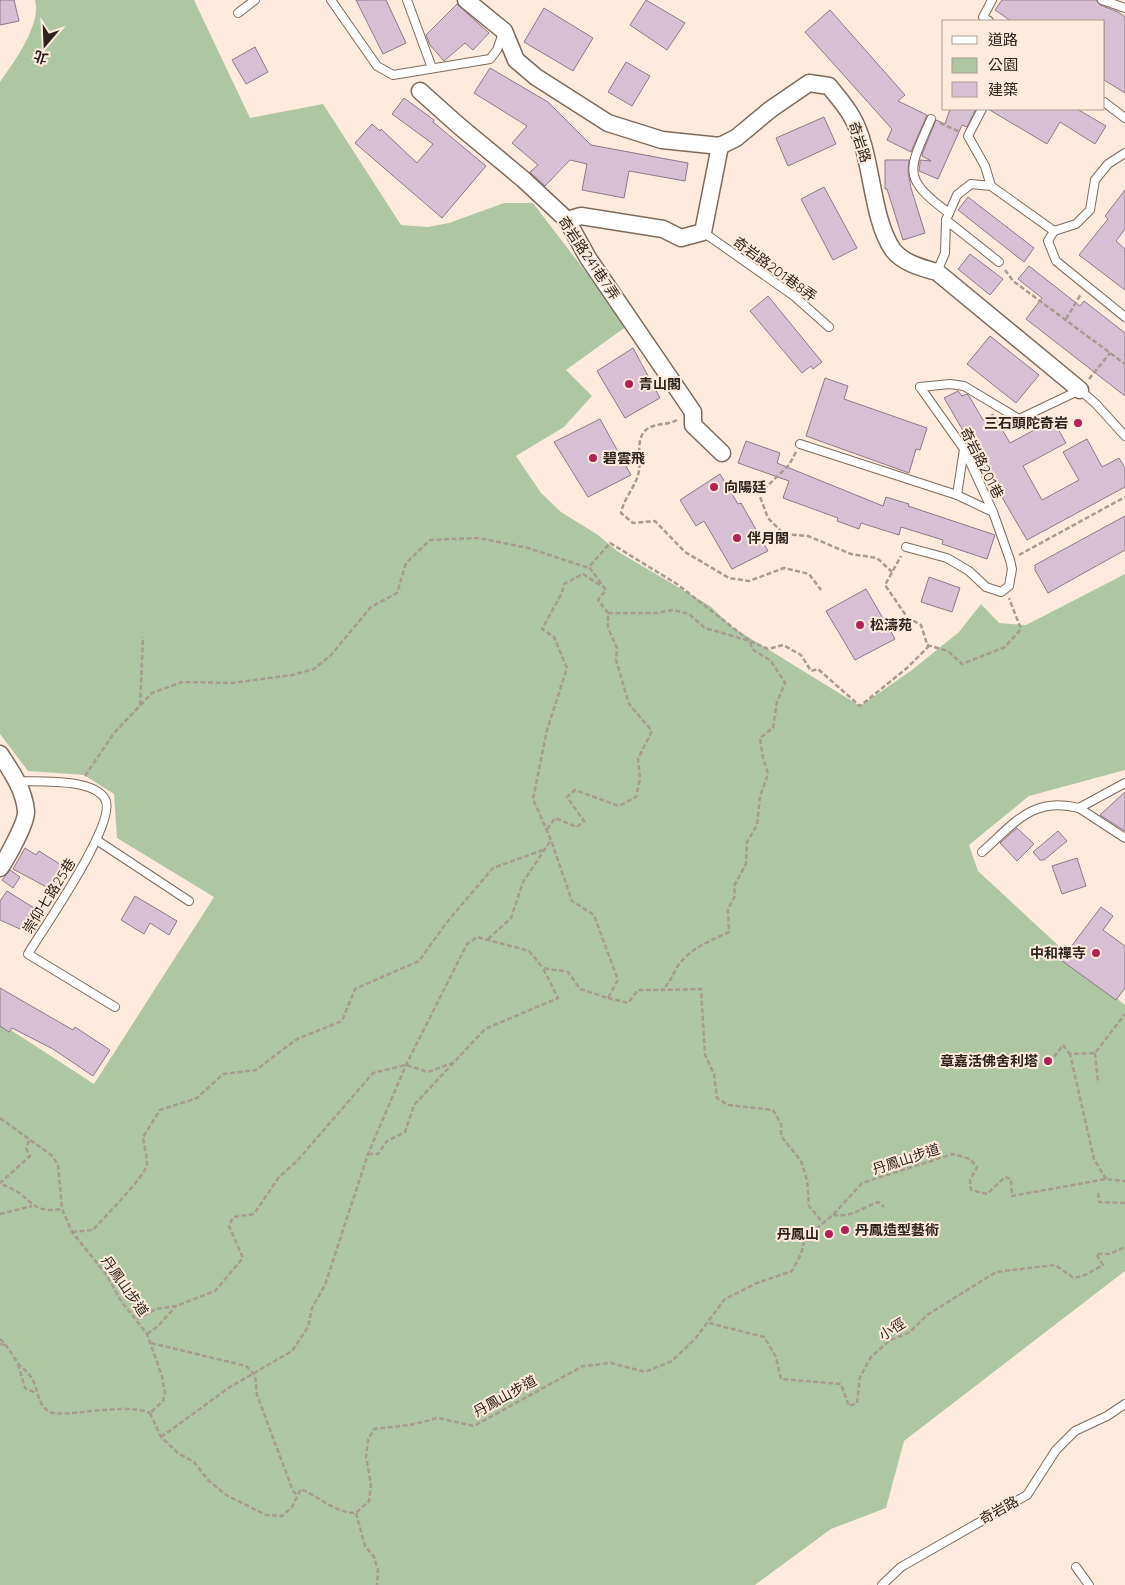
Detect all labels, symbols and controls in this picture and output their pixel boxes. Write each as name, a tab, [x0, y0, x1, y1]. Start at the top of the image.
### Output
north arrow	[20, 20, 70, 70]
legend	[942, 20, 1105, 110]
text: 道路	[988, 30, 1018, 49]
text: 北	[31, 47, 50, 68]
text: 公園	[988, 55, 1018, 74]
text: 建築	[988, 80, 1018, 99]
street label: 奇岩路	[845, 119, 875, 165]
street label: 奇岩路241巷7弄	[554, 213, 624, 303]
street label: 奇岩路201巷8弄	[730, 233, 820, 305]
place label: 青山閣	[639, 375, 681, 393]
marker: 青山閣	[623, 378, 635, 390]
place label: 三石頭陀奇岩	[984, 414, 1068, 432]
marker: 三石頭陀奇岩	[1072, 417, 1084, 429]
street label: 奇岩路201巷	[956, 424, 1008, 502]
place label: 碧雲飛	[603, 449, 645, 467]
marker: 碧雲飛	[587, 452, 599, 464]
place label: 向陽廷	[724, 478, 767, 496]
marker: 向陽廷	[708, 481, 720, 493]
place label: 伴月閣	[747, 529, 789, 547]
marker: 伴月閣	[731, 532, 743, 544]
place label: 松濤苑	[870, 616, 912, 634]
marker: 松濤苑	[854, 619, 866, 631]
street label: 崇仰七路25巷	[19, 855, 79, 937]
place label: 中和禪寺	[1030, 944, 1086, 962]
marker: 中和禪寺	[1090, 947, 1102, 959]
place label: 章嘉活佛舍利塔	[940, 1052, 1038, 1070]
marker: 章嘉活佛舍利塔	[1042, 1055, 1054, 1067]
street label: 丹鳳山步道	[870, 1140, 942, 1178]
place label: 丹鳳造型藝術	[855, 1221, 939, 1239]
marker: 丹鳳造型藝術	[839, 1224, 851, 1236]
place label: 丹鳳山	[777, 1225, 819, 1243]
marker: 丹鳳山	[823, 1228, 835, 1240]
street label: 丹鳳山步道	[98, 1252, 152, 1320]
street label: 小徑	[875, 1314, 909, 1344]
street label: 丹鳳山步道	[470, 1371, 540, 1421]
street label: 奇岩路	[976, 1492, 1022, 1528]

